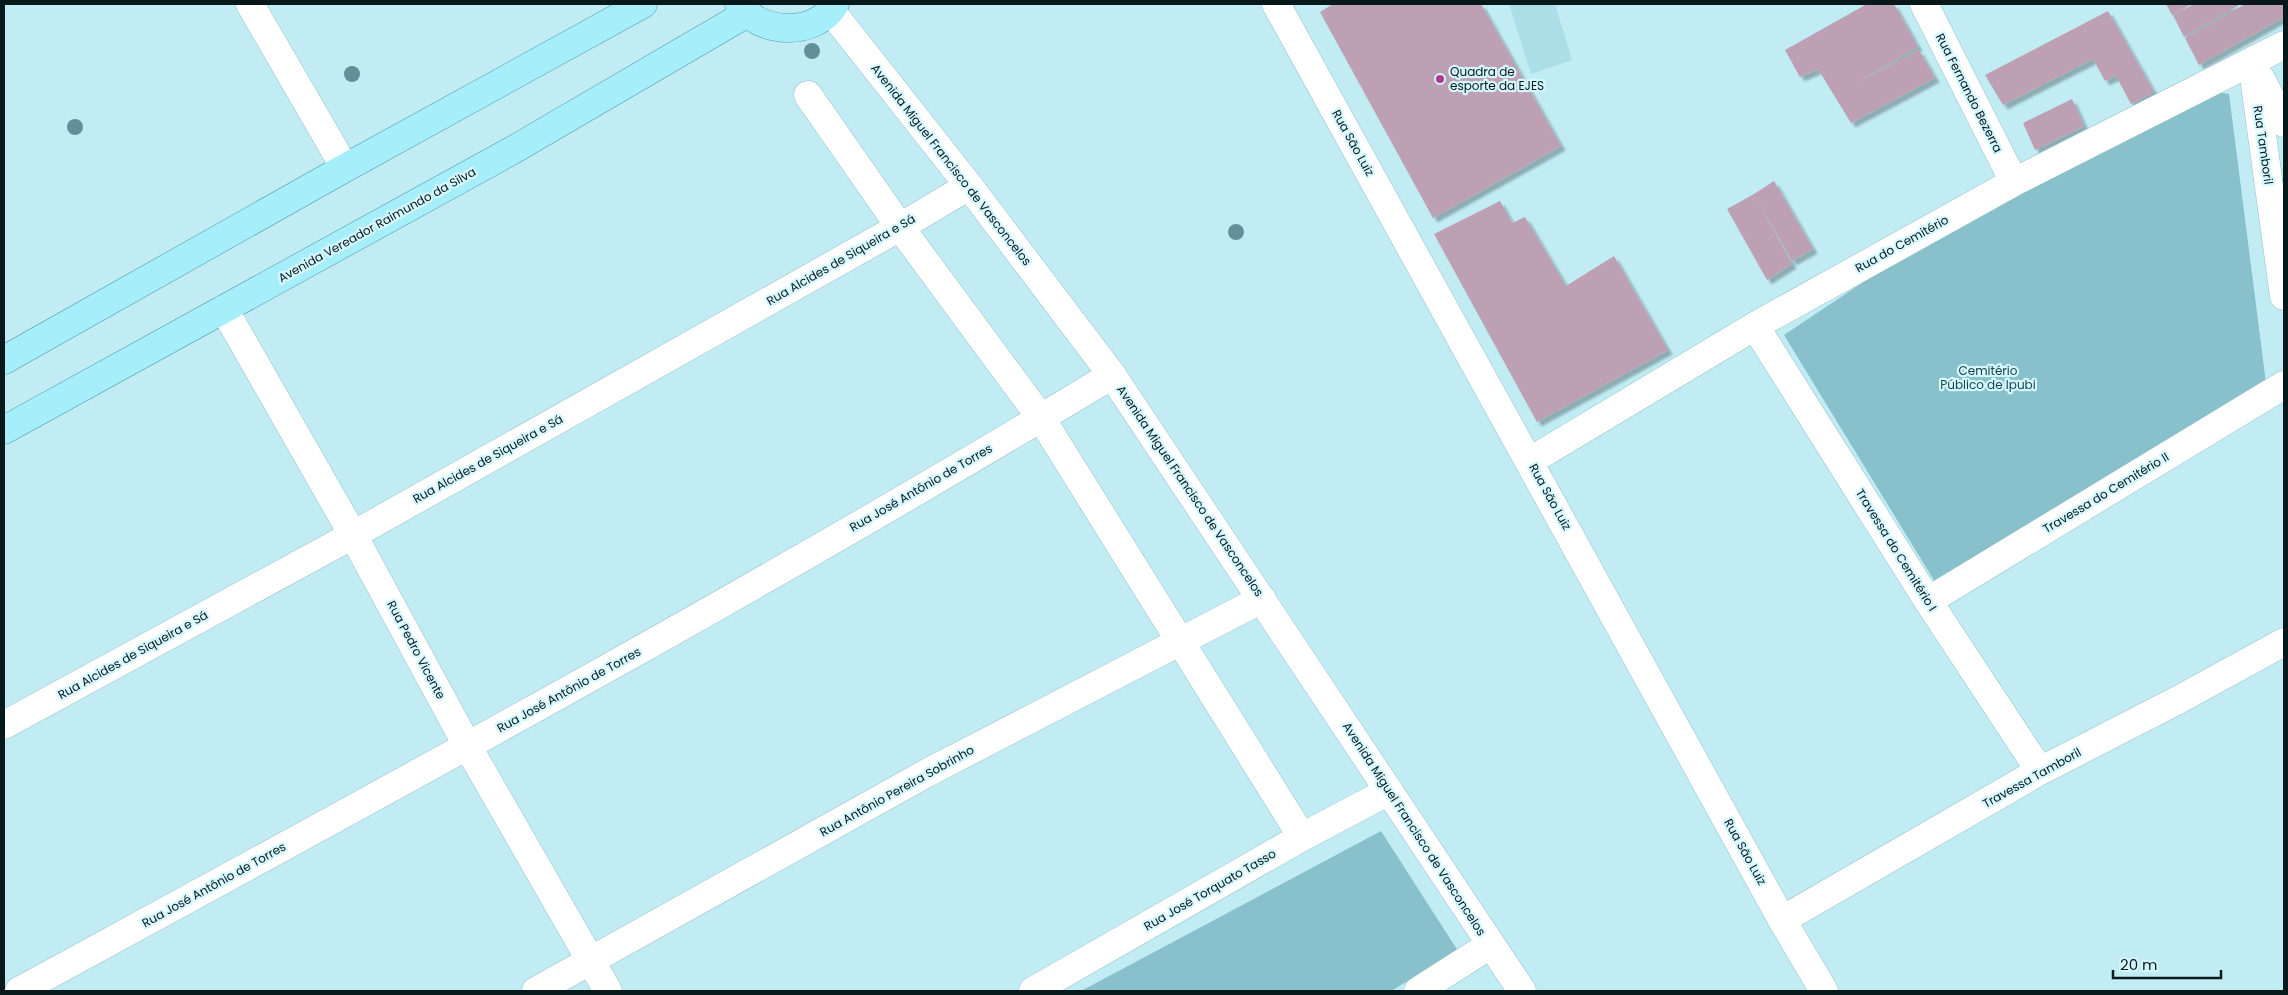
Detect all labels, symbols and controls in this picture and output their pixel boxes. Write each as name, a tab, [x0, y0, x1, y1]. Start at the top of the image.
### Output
street label: Rua Fernando Bezerra	[1932, 30, 2007, 155]
street label: Avenida Miguel Francisco de Vasconcelos	[867, 60, 1036, 269]
place label: Quadra de esporte da EJES	[1450, 63, 1544, 94]
marker: Quadra de esporte da EJES	[1434, 73, 1446, 85]
street label: Rua Tamboril	[2250, 104, 2277, 185]
street label: Rua São Luiz	[1328, 106, 1379, 179]
street label: Avenida Vereador Raimundo da Silva	[275, 163, 479, 286]
street label: Rua Alcides de Siqueira e Sá	[763, 210, 918, 309]
street label: Rua do Cemitério	[1852, 211, 1952, 276]
park label: Cemitério Público de Ipubi	[1940, 362, 2036, 393]
street label: Avenida Miguel Francisco de Vasconcelos	[1113, 382, 1268, 600]
street label: Rua Alcides de Siqueira e Sá	[410, 410, 566, 507]
street label: Rua José Antônio de Torres	[846, 440, 995, 535]
street label: Travessa do Cemitério II	[2040, 448, 2172, 537]
street label: Rua São Luiz	[1525, 460, 1576, 533]
street label: Travessa do Cemitério I	[1852, 485, 1941, 614]
street label: Rua Pedro Vicente	[383, 597, 450, 702]
street label: Rua Alcides de Siqueira e Sá	[55, 606, 211, 703]
street label: Rua José Antônio de Torres	[494, 643, 644, 736]
street label: Avenida Miguel Francisco de Vasconcelos	[1339, 719, 1490, 939]
street label: Rua Antônio Pereira Sobrinho	[817, 741, 977, 840]
street label: Travessa Tamboril	[1979, 743, 2084, 812]
street label: Rua São Luiz	[1720, 815, 1771, 888]
street label: Rua José Antônio de Torres	[139, 838, 289, 931]
street label: Rua José Torquato Tasso	[1141, 845, 1279, 934]
scale bar	[2113, 948, 2220, 980]
text: 20 m	[2120, 954, 2158, 975]

